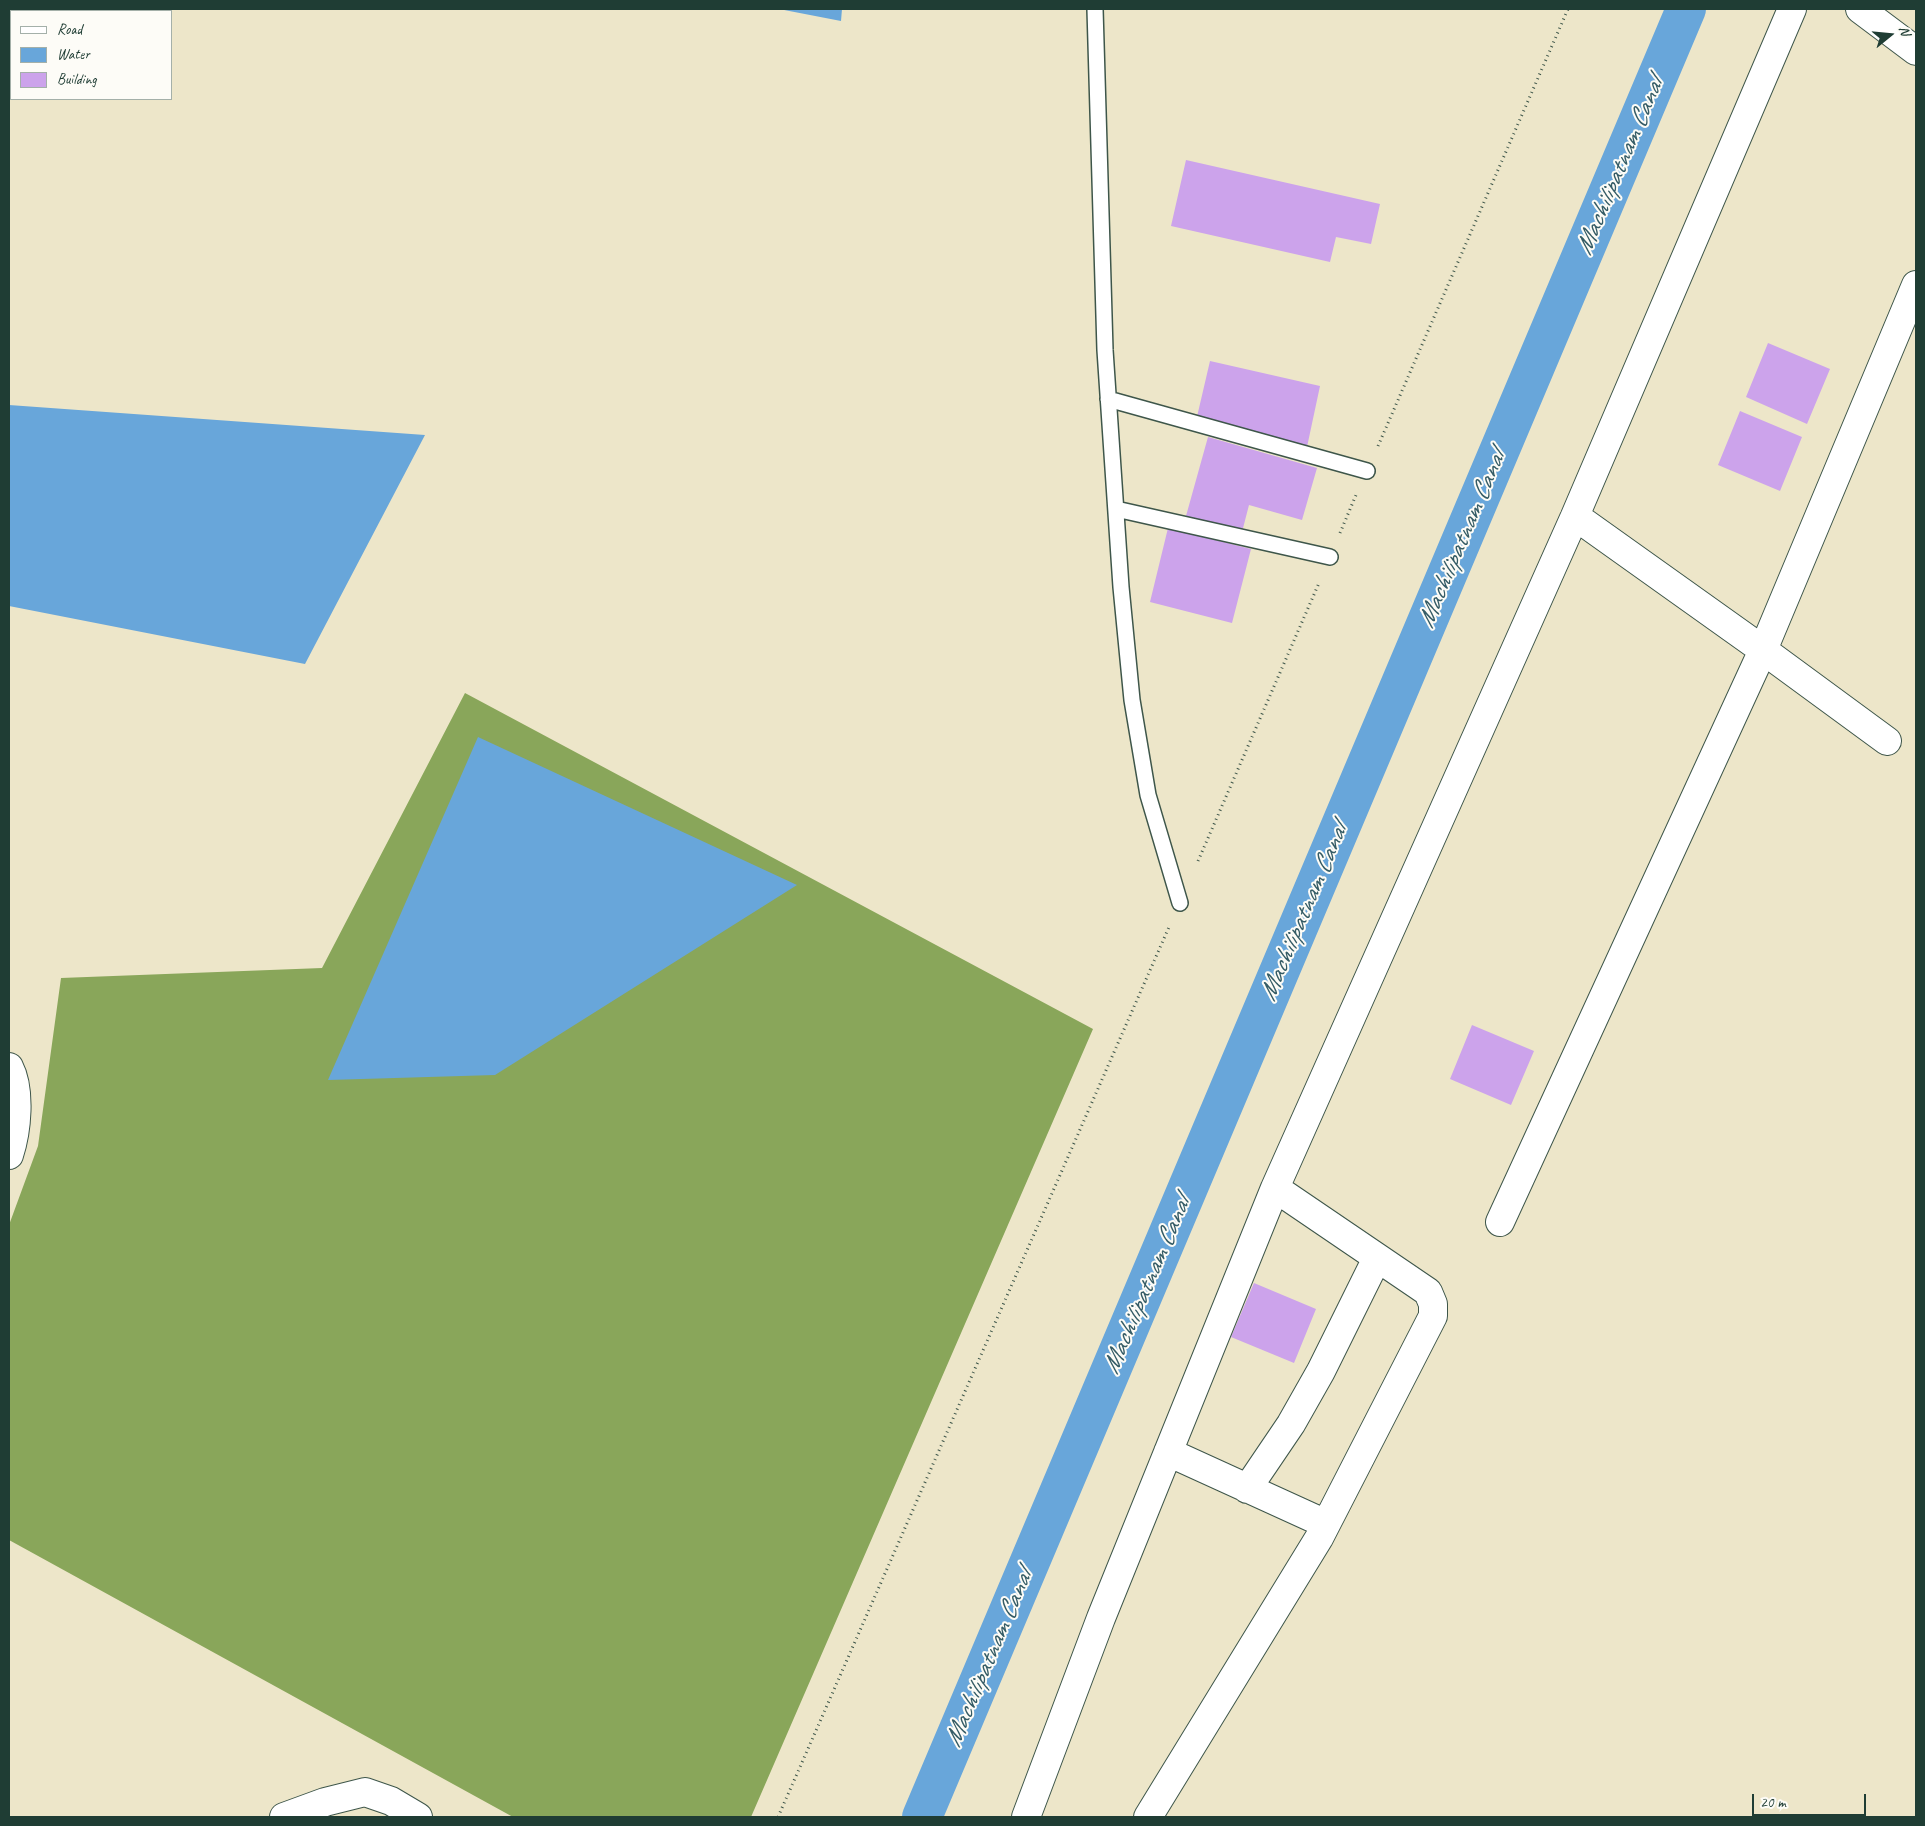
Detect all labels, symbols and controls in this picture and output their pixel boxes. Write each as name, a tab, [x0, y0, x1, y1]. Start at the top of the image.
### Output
legend	[10, 10, 172, 100]
north arrow	[1865, 10, 1915, 60]
text: Road	[57, 20, 82, 39]
text: N	[1895, 24, 1914, 37]
text: Water	[57, 45, 90, 64]
text: Building	[57, 70, 96, 89]
water label: Machilipatnam Canal	[1569, 74, 1671, 260]
water label: Machilipatnam Canal	[1411, 447, 1513, 633]
water label: Machilipatnam Canal	[1253, 820, 1355, 1006]
water label: Machilipatnam Canal	[1096, 1193, 1198, 1379]
water label: Machilipatnam Canal	[938, 1566, 1040, 1752]
scale bar	[1755, 1784, 1869, 1816]
text: 20 m	[1760, 1793, 1786, 1812]

